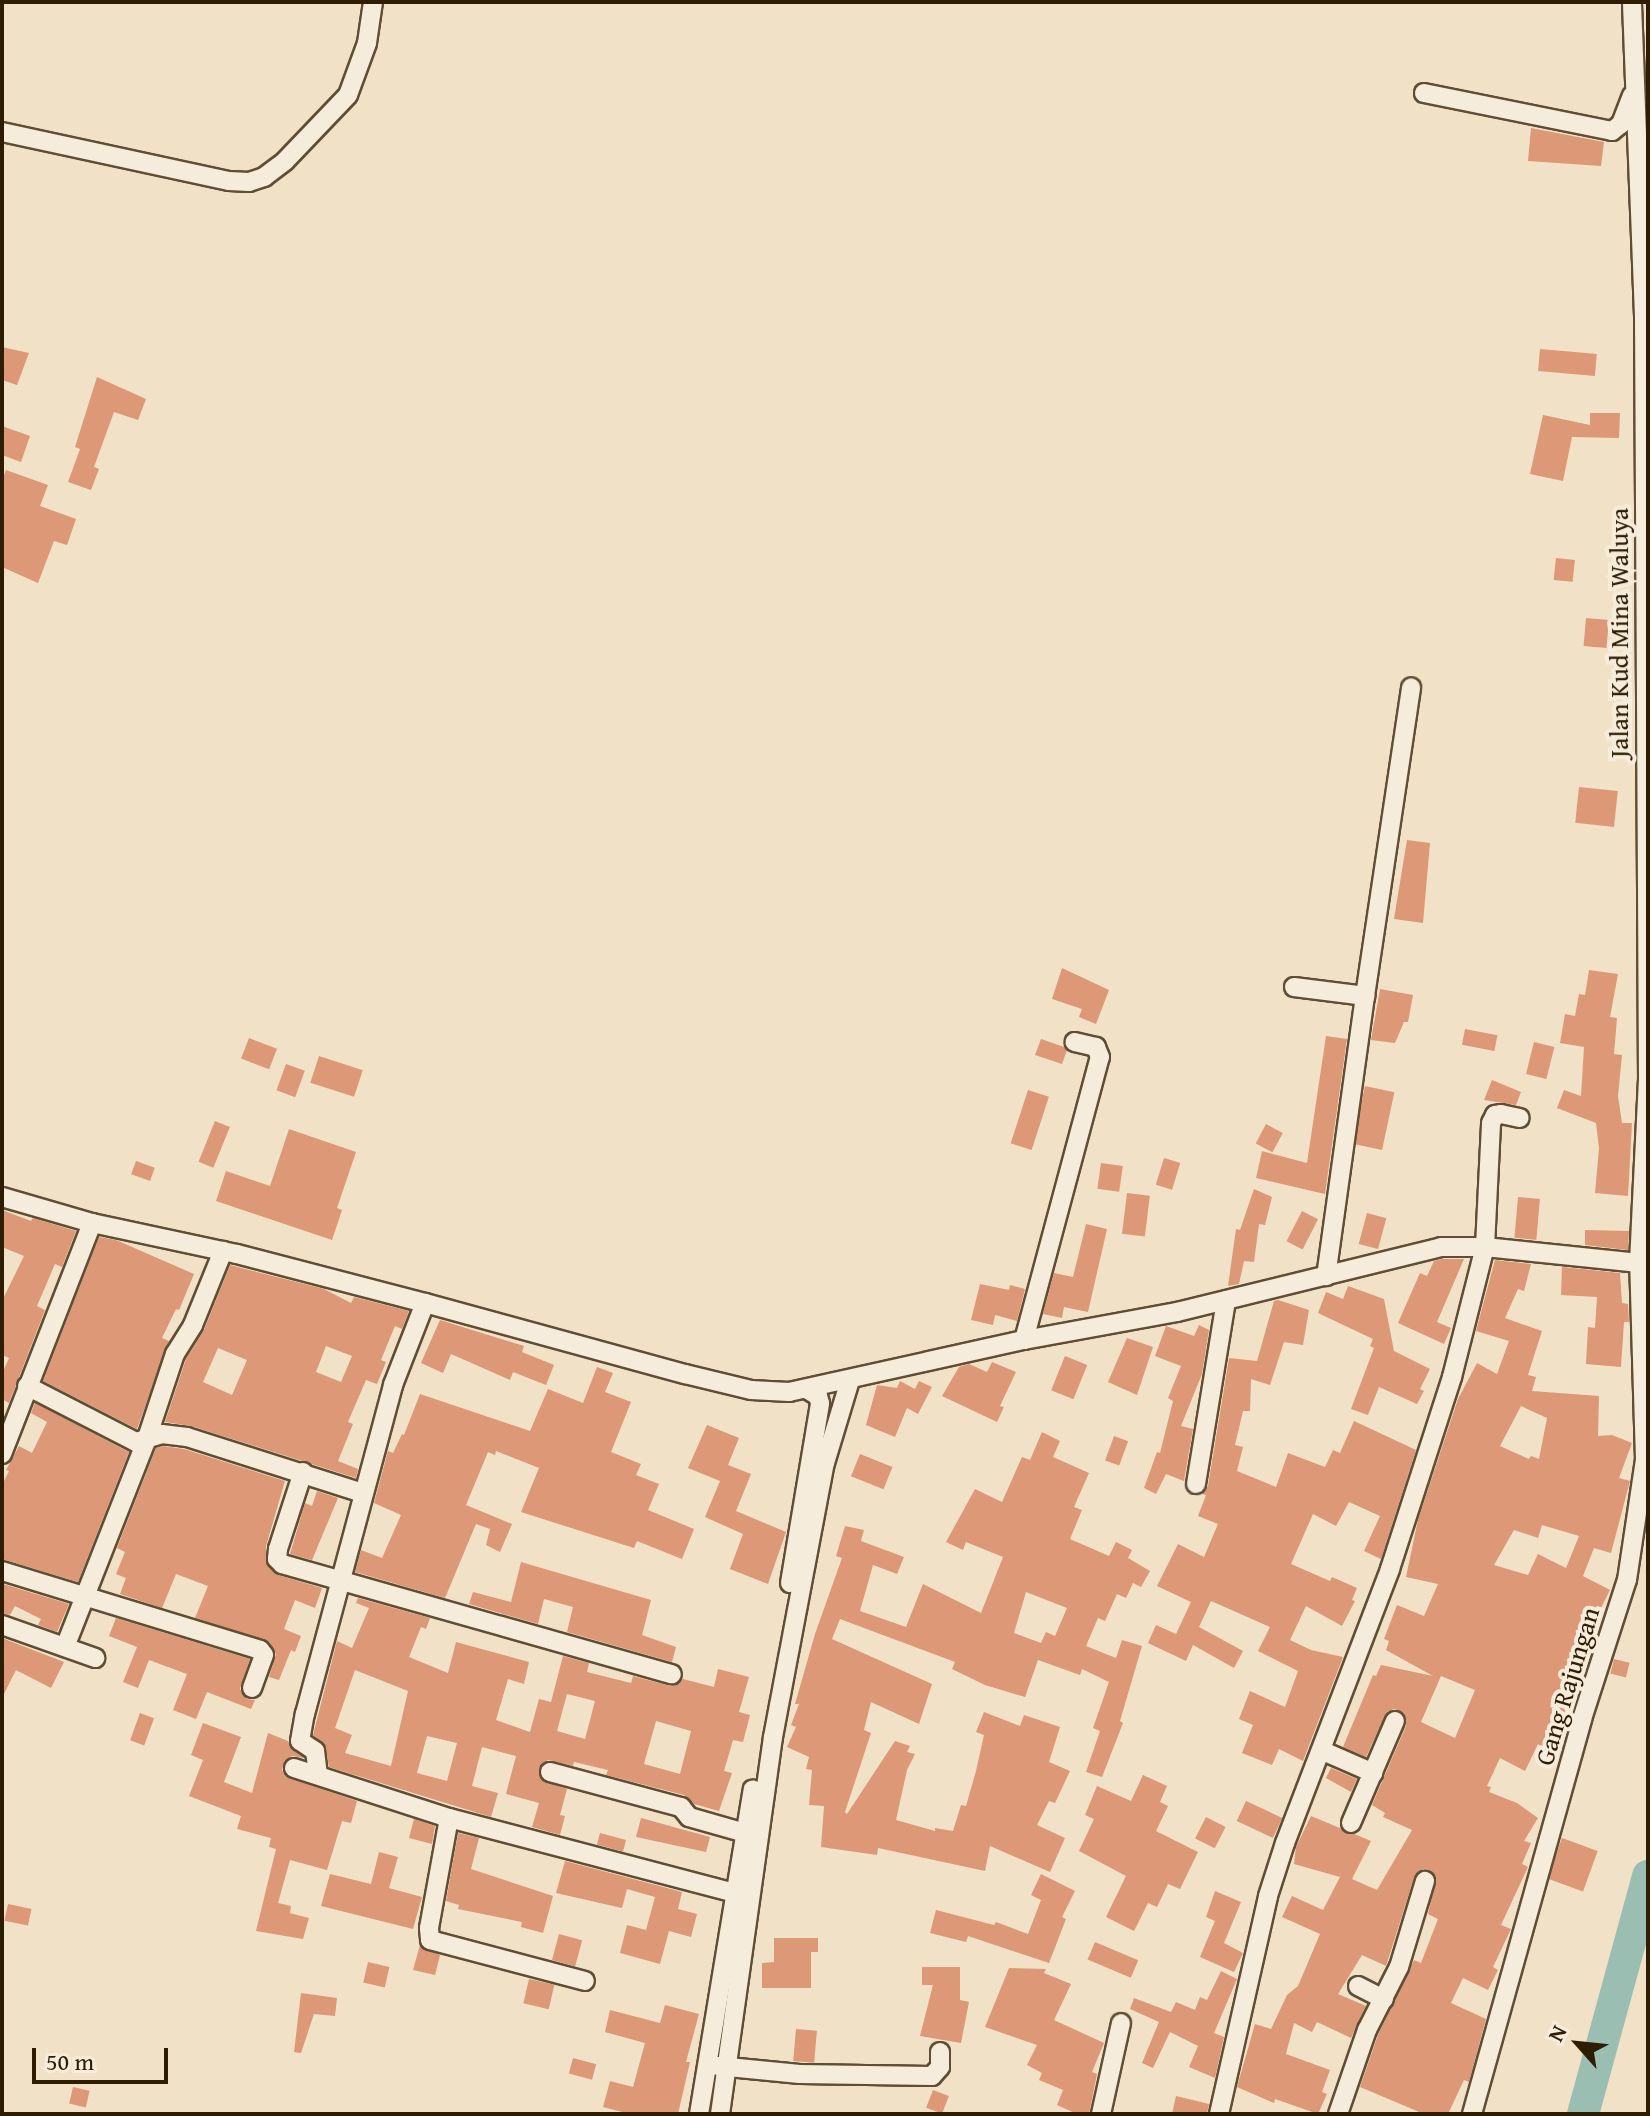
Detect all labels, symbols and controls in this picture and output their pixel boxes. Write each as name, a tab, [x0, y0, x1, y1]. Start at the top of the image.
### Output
street label: Jalan Kud Mina Waluya	[1603, 508, 1635, 758]
street label: Gang Rajungan	[1528, 1603, 1606, 1769]
north arrow	[1538, 2004, 1618, 2084]
text: N	[1539, 2019, 1574, 2047]
scale bar	[36, 2032, 172, 2082]
text: 50 m	[46, 2044, 94, 2079]

